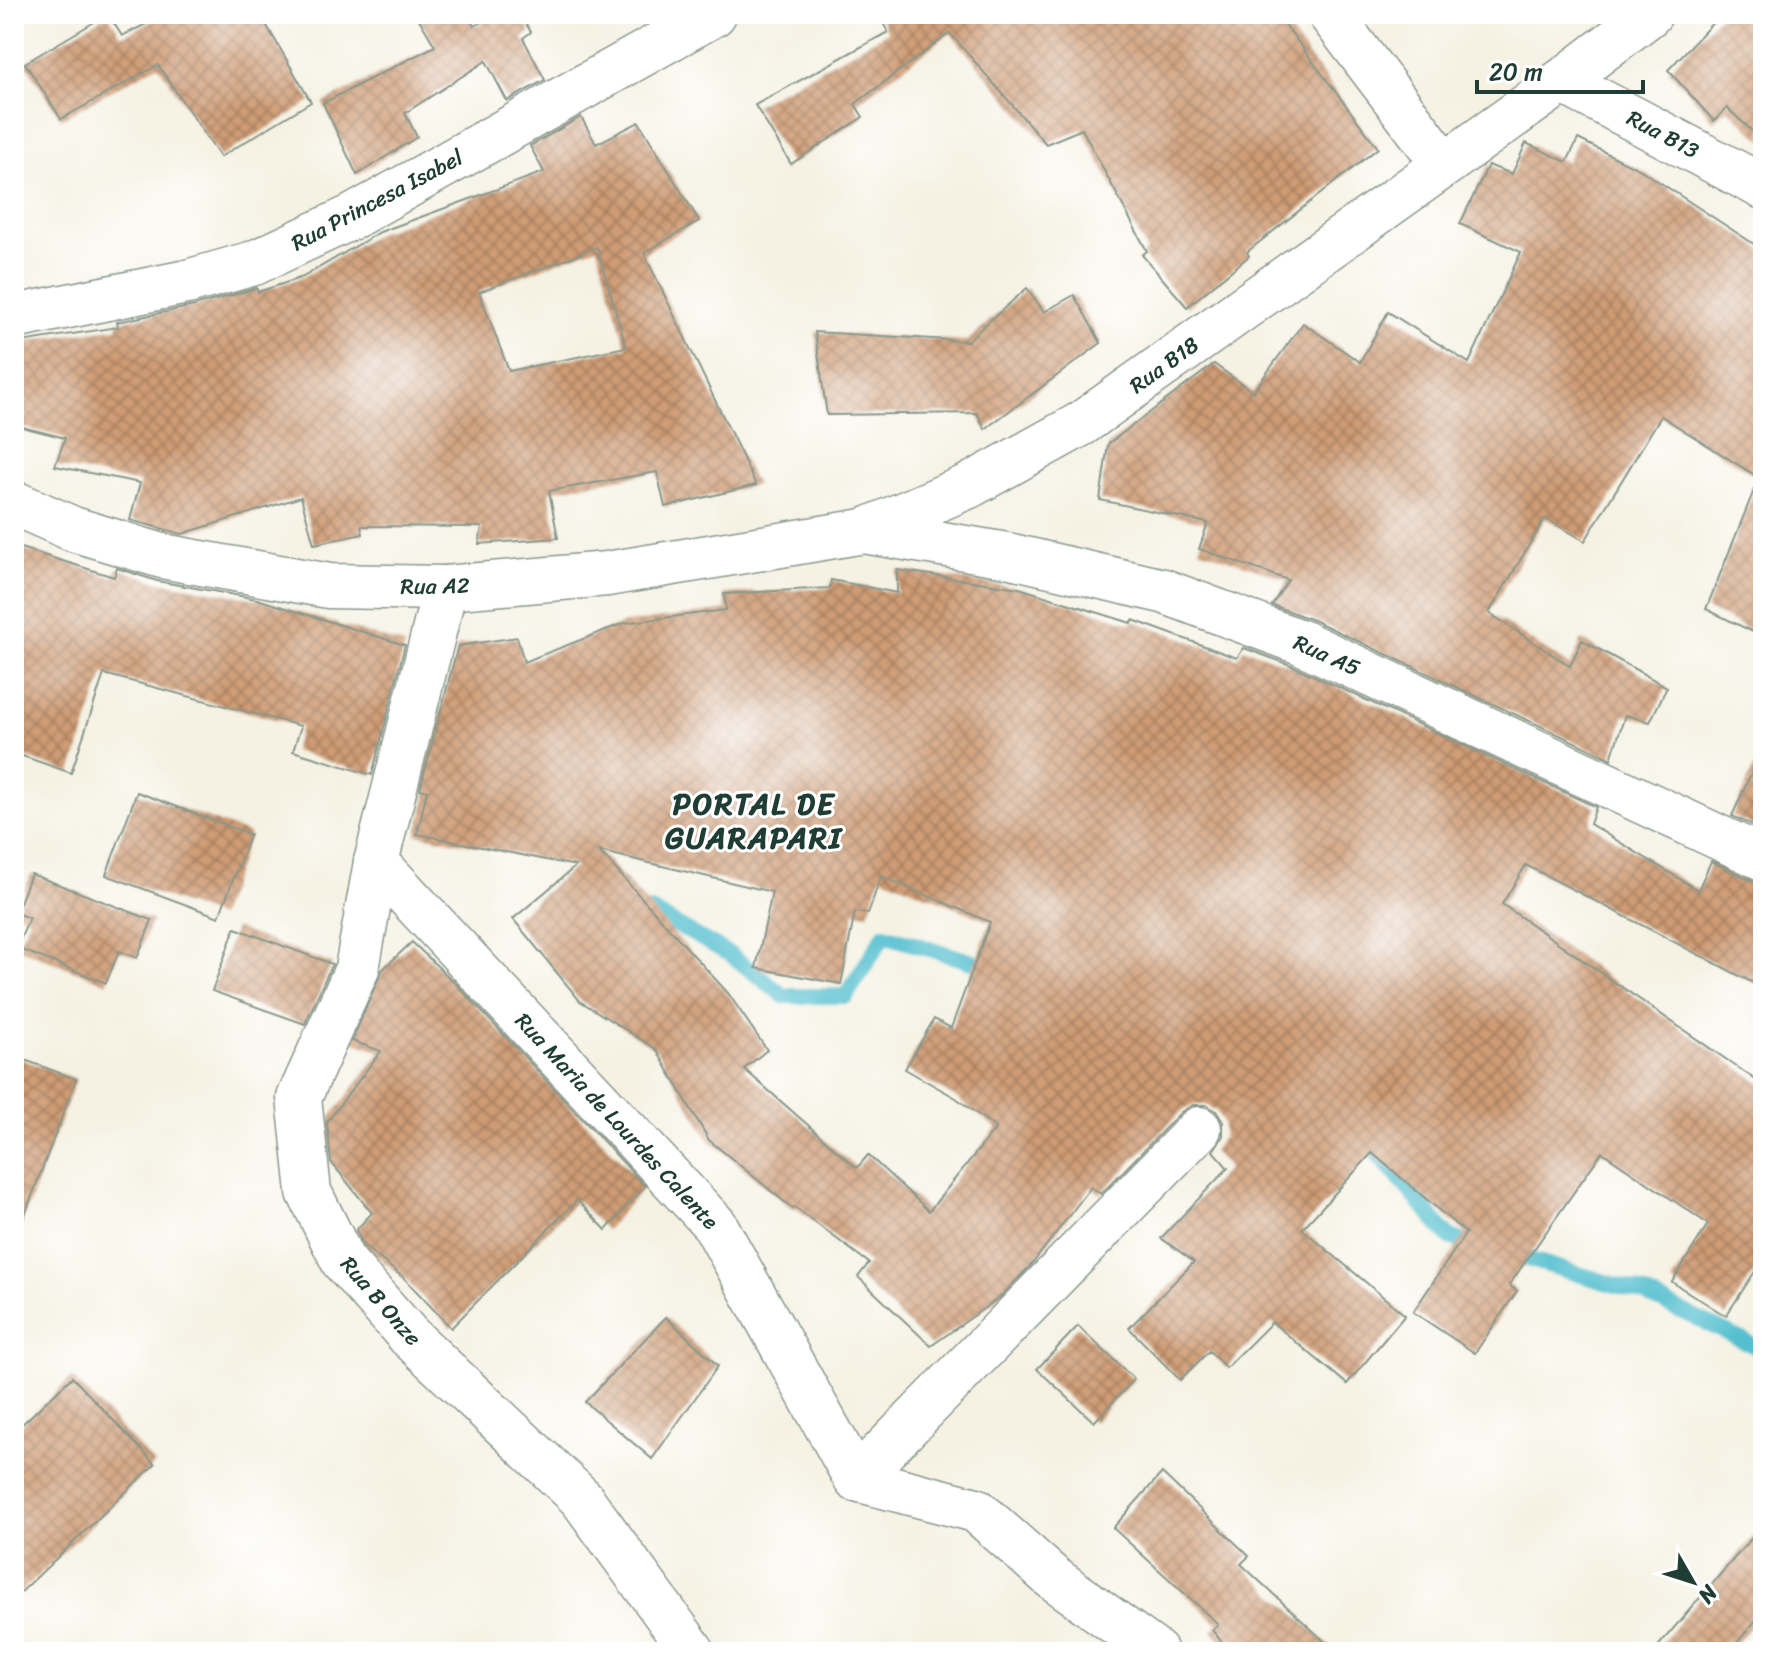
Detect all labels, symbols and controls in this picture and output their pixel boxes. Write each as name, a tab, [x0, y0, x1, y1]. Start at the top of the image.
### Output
scale bar	[1477, 44, 1643, 94]
text: 20 m	[1489, 51, 1543, 93]
street label: Rua B13	[1620, 99, 1706, 169]
street label: Rua Princesa Isabel	[284, 138, 471, 262]
street label: Rua B18	[1121, 326, 1207, 404]
street label: Rua A2	[400, 566, 470, 606]
street label: Rua A5	[1287, 623, 1367, 687]
district label: PORTAL DE GUARAPARI	[665, 777, 843, 865]
street label: Rua Maria de Lourdes Calente	[505, 1003, 729, 1239]
street label: Rua B Onze	[330, 1247, 432, 1355]
north arrow	[1653, 1542, 1733, 1622]
text: N	[1688, 1575, 1729, 1613]

